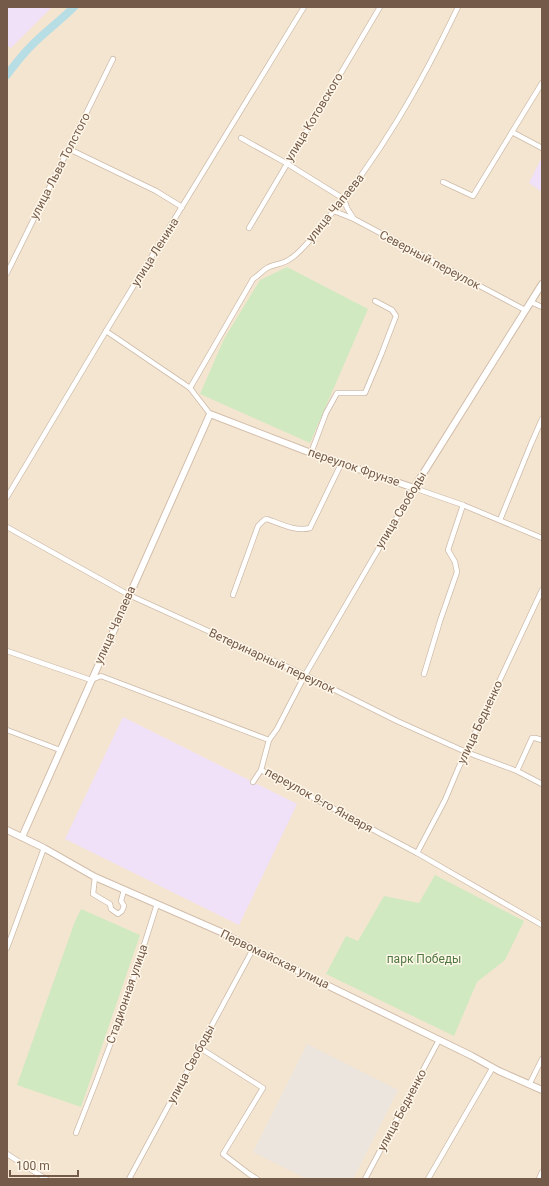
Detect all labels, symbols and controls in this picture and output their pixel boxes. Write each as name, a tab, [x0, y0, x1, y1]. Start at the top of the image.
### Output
street label: улица Котовского	[282, 70, 346, 164]
street label: улица Льва Толстого	[27, 110, 93, 222]
street label: улица Чапаева	[303, 171, 367, 245]
street label: улица Ленина	[128, 215, 182, 289]
street label: Северный переулок	[377, 227, 483, 293]
street label: переулок Фрунзе	[306, 445, 402, 489]
street label: улица Свободы	[373, 469, 429, 551]
street label: улица Чапаева	[92, 584, 138, 666]
street label: Ветеринарный переулок	[207, 626, 338, 697]
street label: улица Бедненко	[455, 678, 506, 766]
street label: переулок 9-го Января	[263, 765, 375, 835]
street label: Первомайская улица	[218, 927, 332, 991]
street label: Стадионная улица	[103, 943, 151, 1045]
park label: парк Победы	[387, 952, 461, 966]
street label: улица Свободы	[164, 1022, 218, 1106]
street label: улица Бедненко	[375, 1067, 429, 1153]
scale bar	[10, 1152, 78, 1178]
text: 100 m	[16, 1159, 50, 1173]

